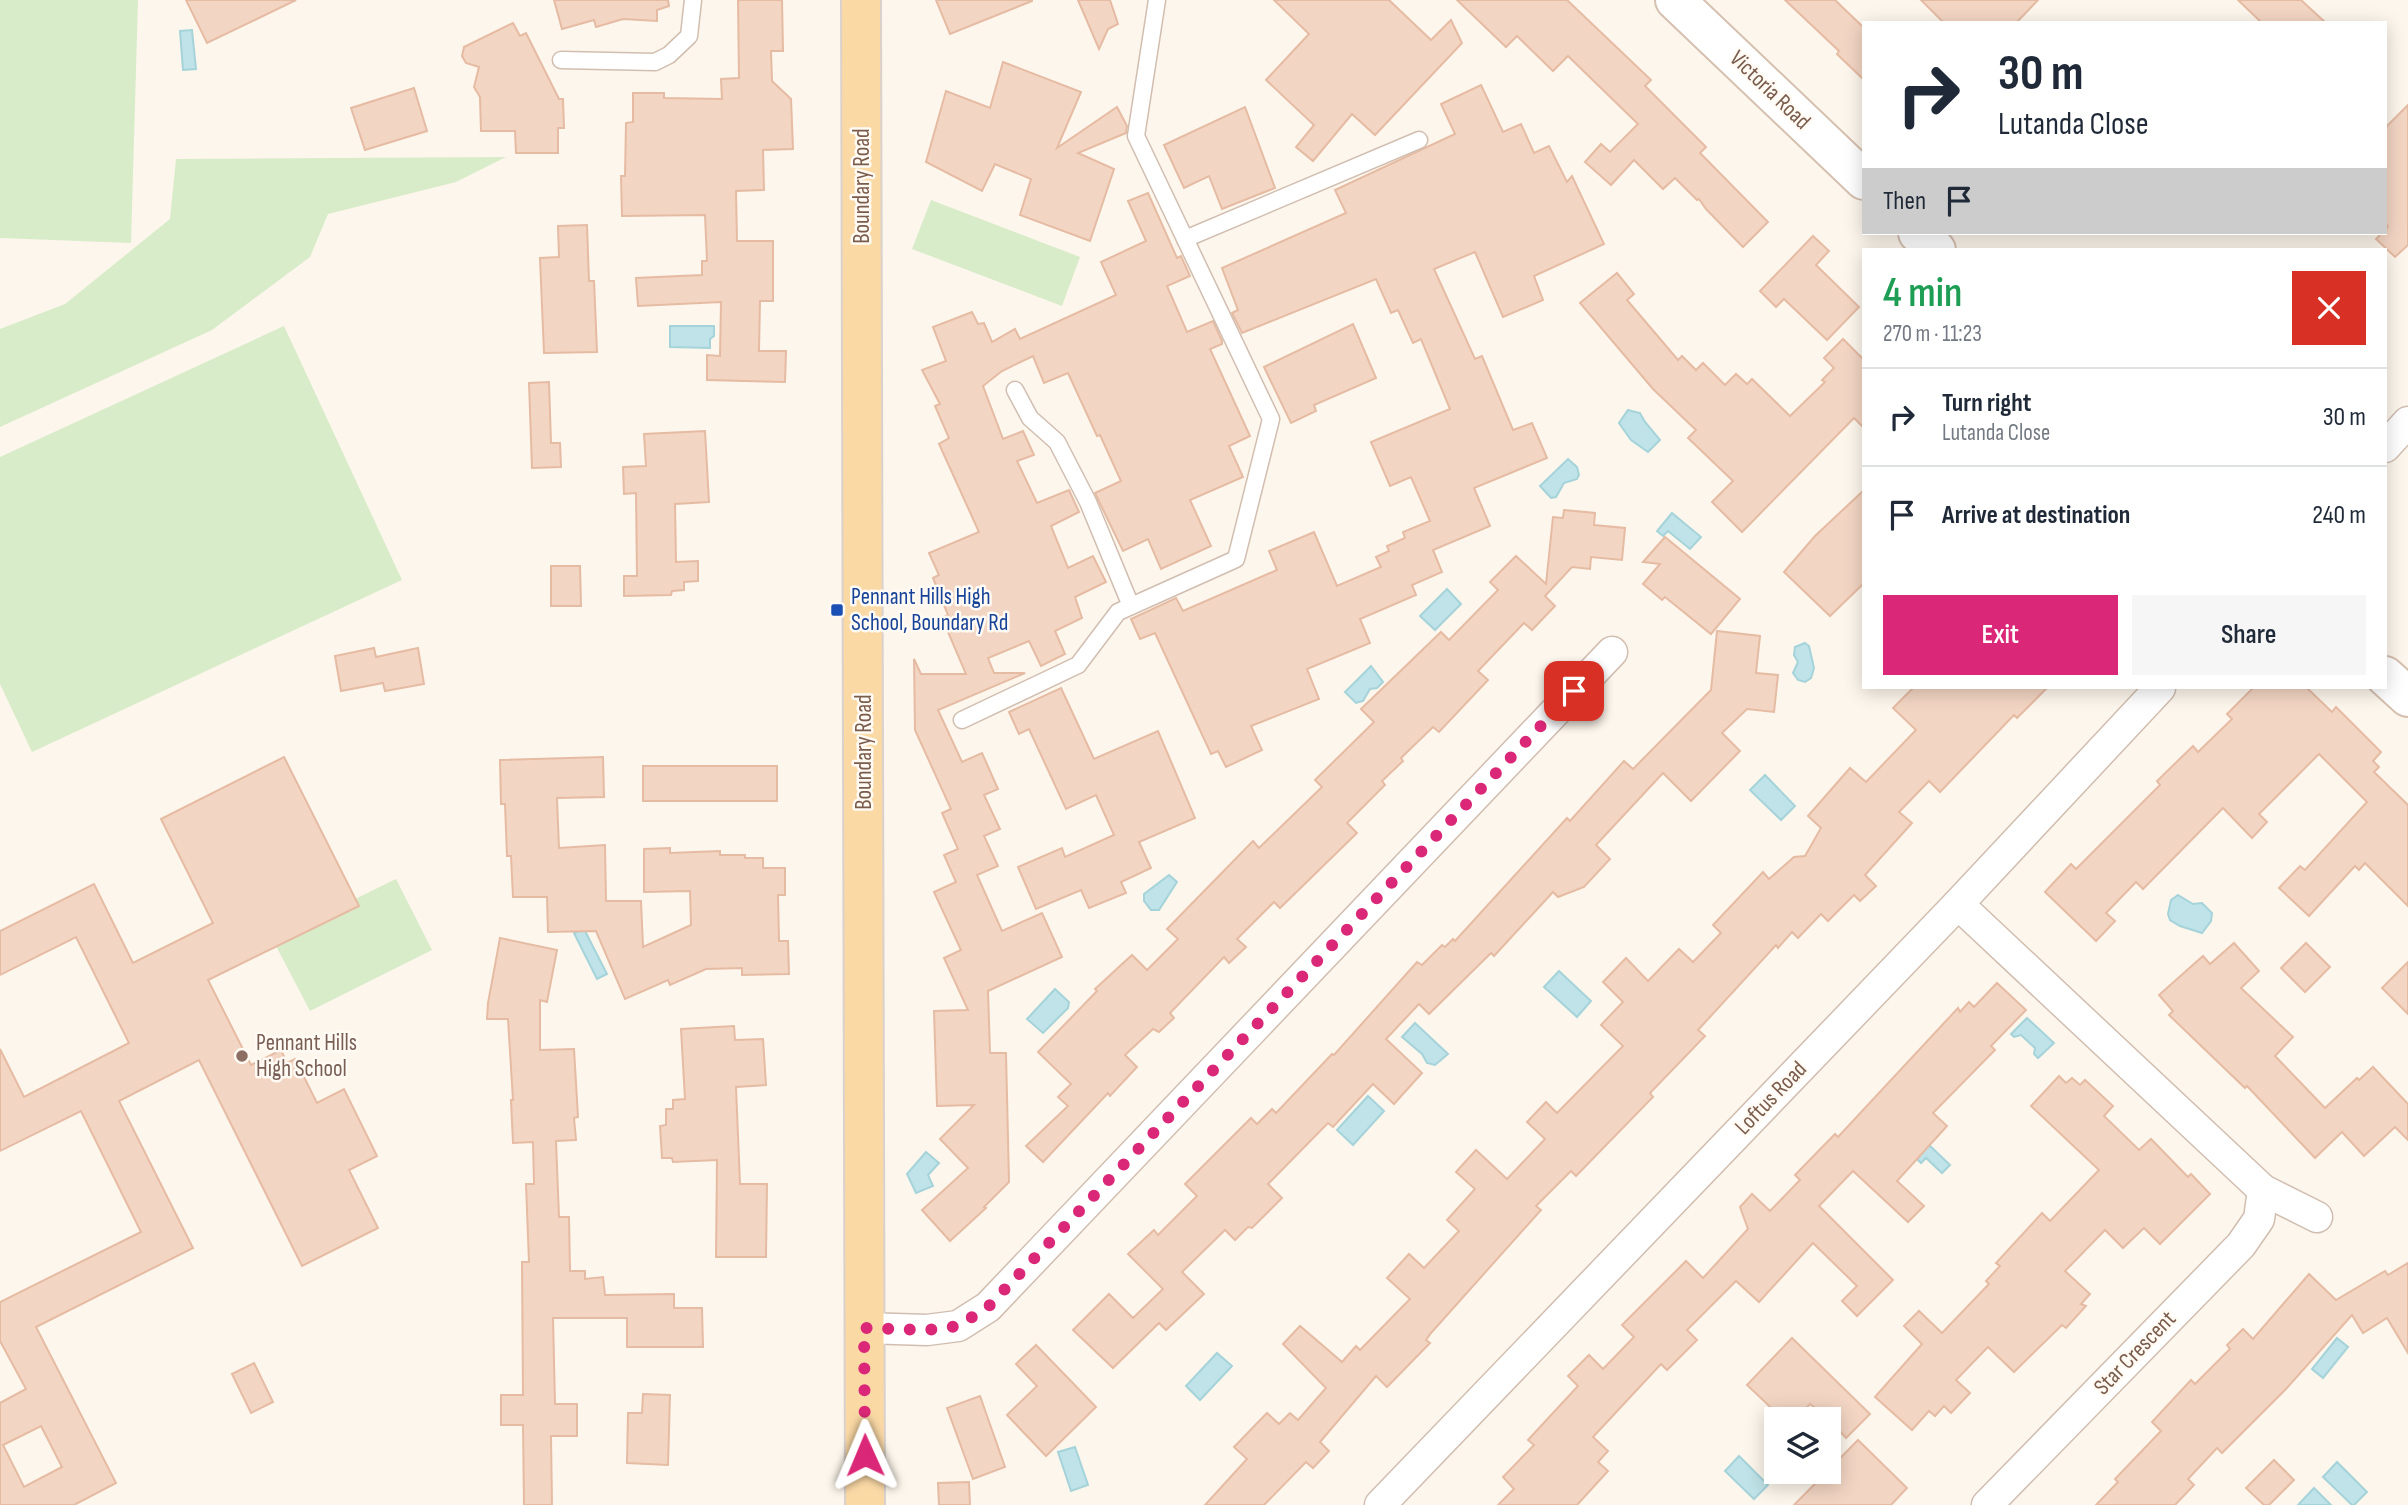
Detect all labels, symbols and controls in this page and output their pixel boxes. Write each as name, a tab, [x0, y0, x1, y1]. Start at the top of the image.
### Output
street label: Victoria Road	[1724, 45, 1816, 135]
text: 30 m	[1998, 45, 2083, 104]
icon: right	[1883, 49, 1974, 140]
text: Lutanda Close	[1998, 105, 2149, 144]
street label: Boundary Road	[848, 128, 876, 244]
icon: arrive	[1940, 182, 1978, 220]
text: Then	[1883, 186, 1926, 217]
text: 4 min	[1883, 268, 1962, 319]
button: close	[2292, 271, 2366, 345]
text: 270 m · 11:23	[1883, 320, 1982, 348]
text: Turn right	[1942, 388, 2031, 419]
icon: right	[1883, 398, 1921, 436]
text: 30 m	[2323, 402, 2366, 433]
text: Lutanda Close	[1942, 419, 2050, 447]
icon: arrive	[1883, 496, 1921, 534]
text: Arrive at destination	[1942, 500, 2130, 531]
text: 240 m	[2312, 500, 2366, 531]
place label: Pennant Hills High School, Boundary Rd	[851, 583, 1008, 637]
button: Exit	[1883, 595, 2118, 675]
button: Share	[2132, 595, 2366, 675]
marker: Pennant Hills High School, Boundary Rd	[829, 602, 845, 618]
pin	[1544, 661, 1604, 721]
icon: arrive	[1555, 672, 1593, 710]
street label: Boundary Road	[850, 694, 878, 810]
place label: Pennant Hills High School	[256, 1029, 357, 1083]
marker: Pennant Hills High School	[234, 1048, 250, 1064]
street label: Loftus Road	[1729, 1055, 1813, 1141]
street label: Star Crescent	[2088, 1305, 2182, 1401]
map controls	[1764, 1407, 1841, 1484]
button: layers	[1764, 1407, 1841, 1484]
position arrow	[828, 1418, 902, 1492]

